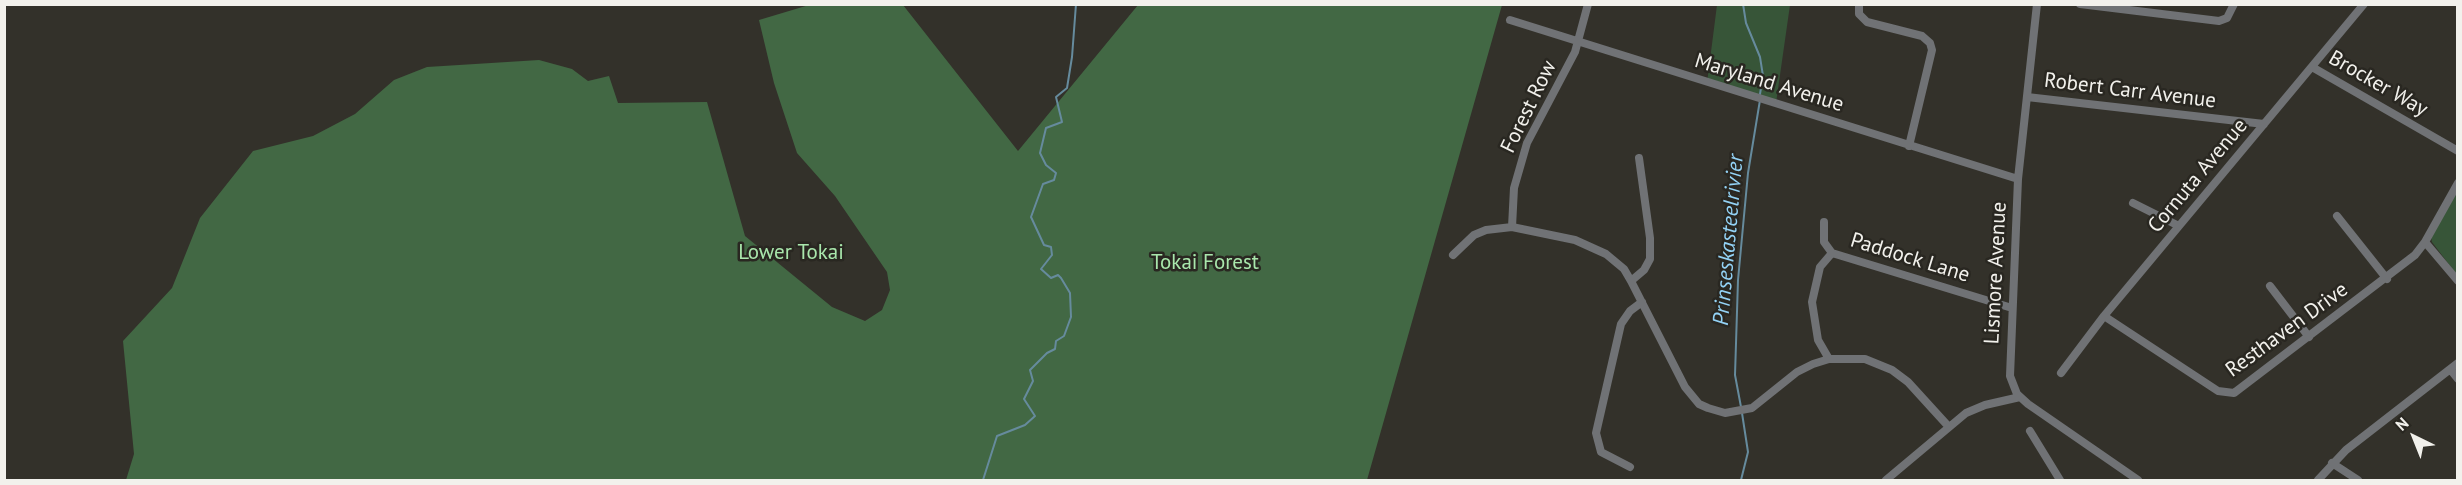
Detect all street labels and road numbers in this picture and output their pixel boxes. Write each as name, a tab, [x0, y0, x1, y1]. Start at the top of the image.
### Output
street label: Brocker Way	[2324, 46, 2432, 122]
street label: Maryland Avenue	[1691, 48, 1847, 118]
street label: Forest Row	[1496, 57, 1562, 157]
street label: Robert Carr Avenue	[2043, 68, 2217, 114]
street label: Cornuta Avenue	[2143, 114, 2253, 238]
street label: Lismore Avenue	[1980, 201, 2012, 345]
street label: Paddock Lane	[1847, 228, 1973, 288]
street label: Resthaven Drive	[2221, 277, 2353, 383]

